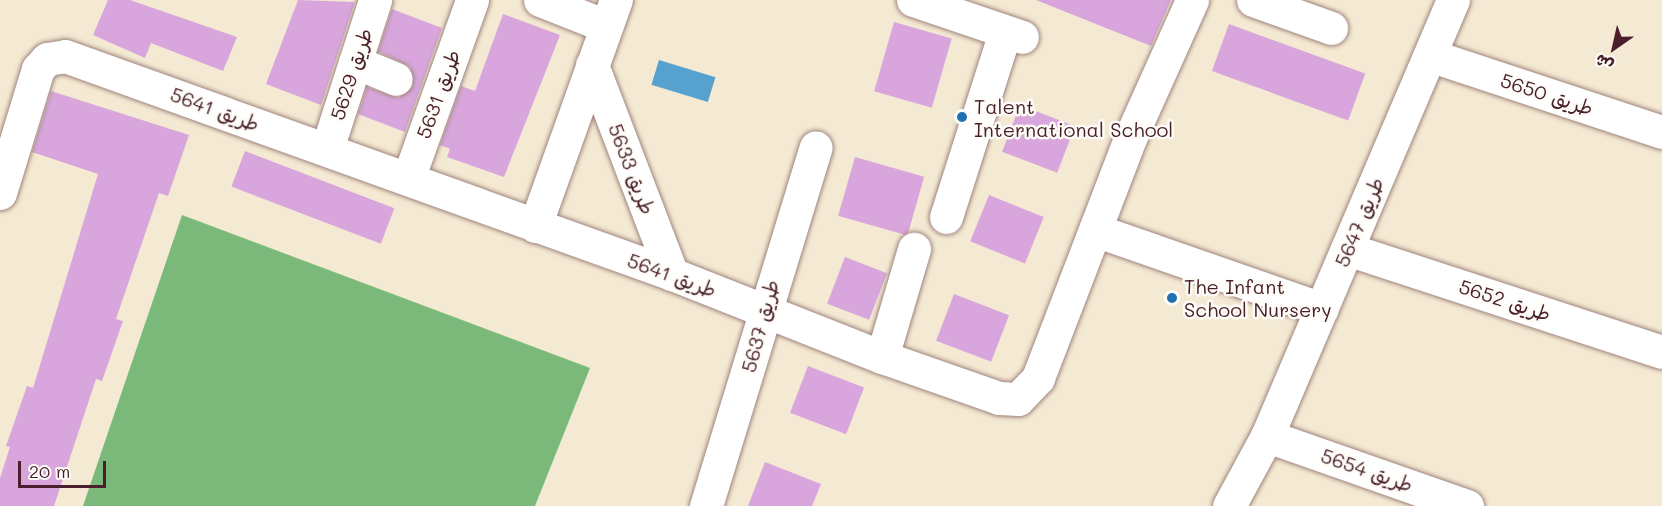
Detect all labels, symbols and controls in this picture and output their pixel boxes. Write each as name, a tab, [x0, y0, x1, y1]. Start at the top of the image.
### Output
north arrow	[1584, 18, 1644, 78]
street label: طريق 5629	[325, 25, 377, 123]
street label: طريق 5631	[411, 46, 465, 142]
text: ش	[1590, 50, 1617, 77]
street label: طريق 5650	[1498, 68, 1596, 120]
street label: طريق 5641	[167, 82, 263, 136]
place label: Talent International School	[974, 94, 1173, 141]
marker: Talent International School	[955, 110, 969, 124]
street label: طريق 5633	[604, 120, 660, 218]
street label: طريق 5647	[1329, 174, 1389, 270]
street label: طريق 5641	[624, 248, 720, 302]
place label: The Infant School Nursery	[1184, 274, 1332, 321]
street label: طريق 5652	[1456, 274, 1554, 326]
street label: طريق 5637	[736, 277, 784, 375]
marker: The Infant School Nursery	[1165, 291, 1179, 305]
street label: طريق 5654	[1318, 443, 1416, 497]
scale bar	[21, 449, 110, 487]
text: 20 m	[29, 459, 70, 483]

